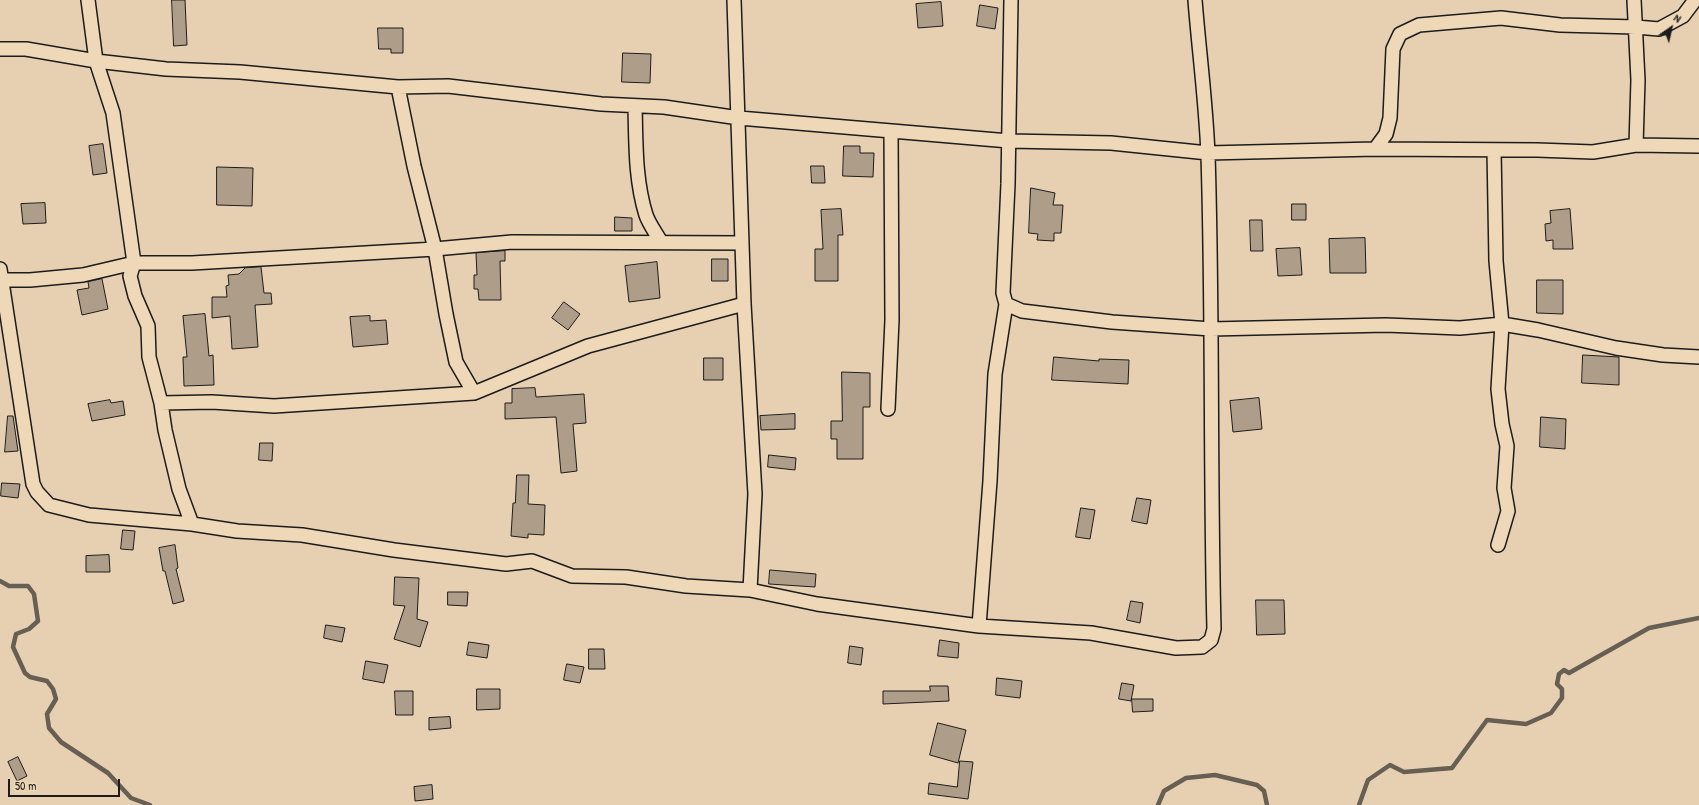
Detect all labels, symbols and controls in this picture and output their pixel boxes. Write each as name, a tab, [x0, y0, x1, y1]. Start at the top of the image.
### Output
north arrow	[1651, 8, 1691, 48]
text: N	[1671, 11, 1684, 25]
scale bar	[10, 771, 122, 797]
text: 50 m	[15, 777, 36, 794]

